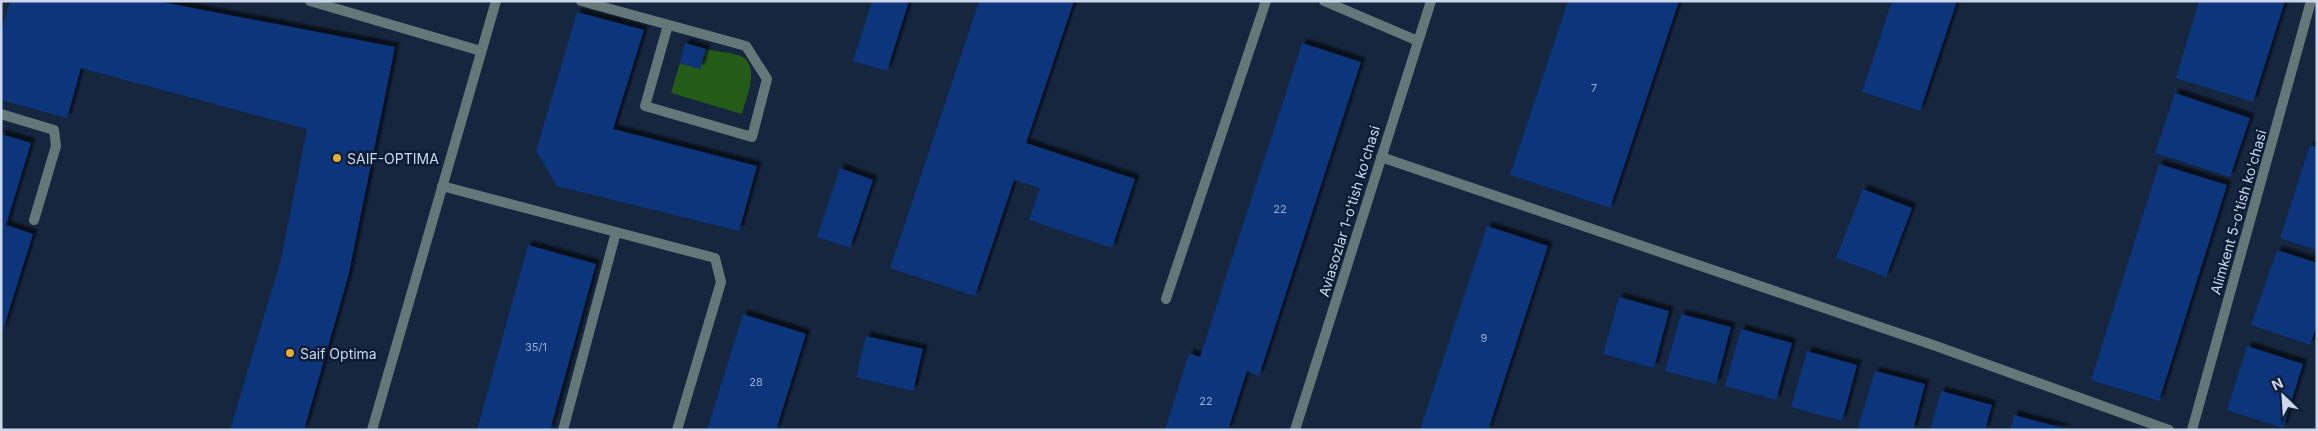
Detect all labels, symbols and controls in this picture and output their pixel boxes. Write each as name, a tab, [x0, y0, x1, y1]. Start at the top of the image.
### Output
house number: 7	[1591, 81, 1597, 95]
street label: Aviasozlar 1-o'tish ko'chasi	[1315, 123, 1383, 299]
street label: Alimkent 5-o'tish ko'chasi	[2206, 128, 2270, 296]
place label: SAIF-OPTIMA	[347, 150, 439, 167]
marker: SAIF-OPTIMA	[331, 152, 343, 164]
house number: 22	[1273, 202, 1287, 216]
house number: 9	[1481, 331, 1488, 345]
house number: 35/1	[525, 340, 547, 354]
place label: Saif Optima	[300, 345, 377, 362]
marker: Saif Optima	[284, 347, 296, 359]
north arrow	[2258, 371, 2308, 421]
text: N	[2269, 374, 2286, 394]
house number: 28	[749, 375, 763, 389]
house number: 22	[1199, 394, 1213, 408]

